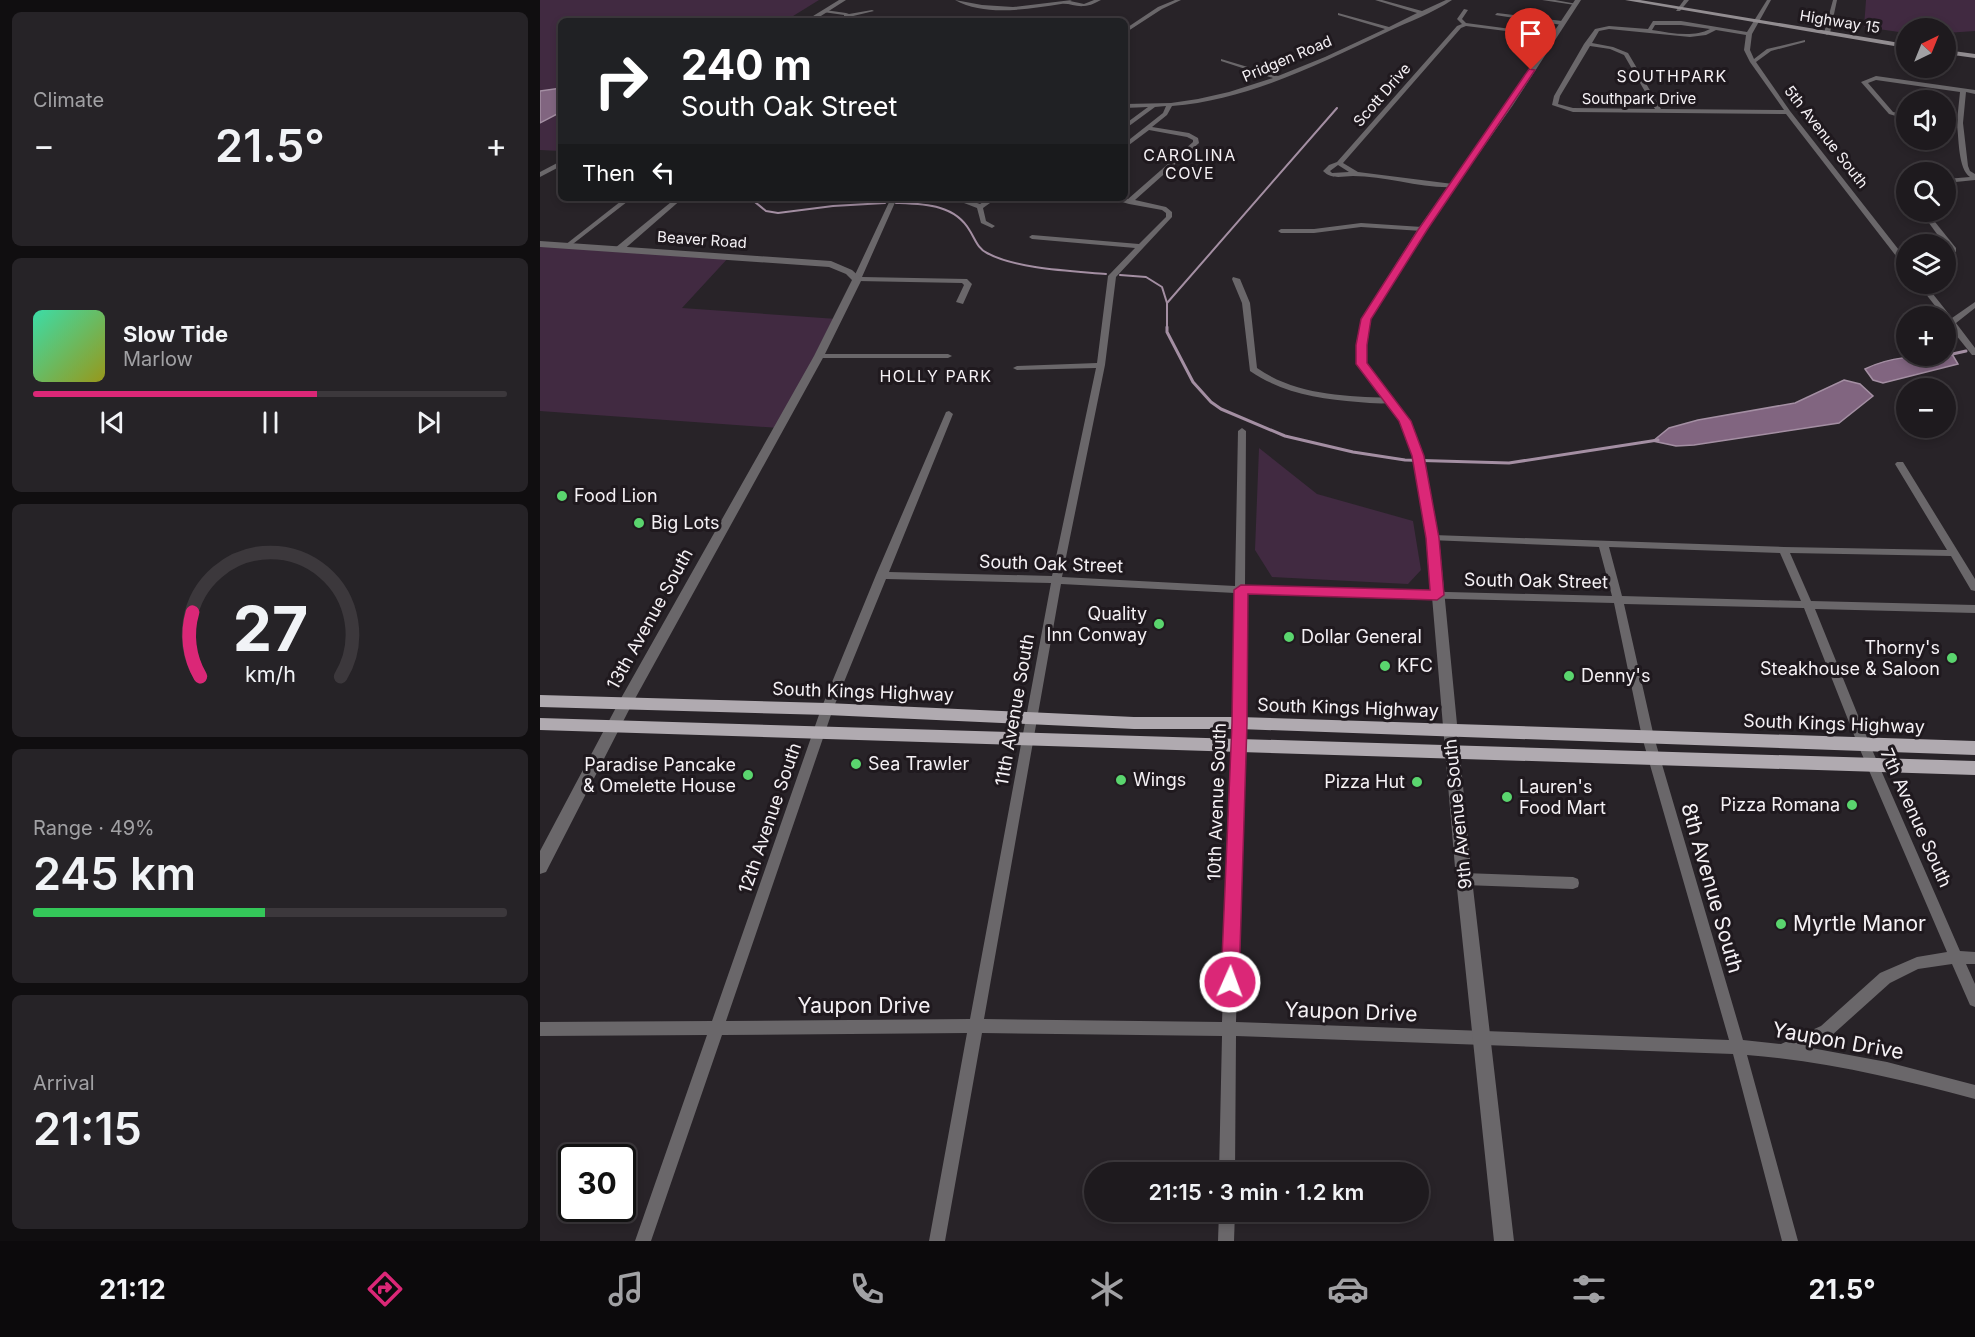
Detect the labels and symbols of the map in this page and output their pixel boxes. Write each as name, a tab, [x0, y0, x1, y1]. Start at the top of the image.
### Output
street label: Highway 15	[1798, 6, 1882, 37]
pin	[1505, 8, 1556, 70]
north arrow	[1896, 18, 1956, 78]
street label: Pridgen Road	[1239, 31, 1334, 86]
street label: Scott Drive	[1349, 59, 1414, 130]
district label: SOUTHPARK	[1616, 66, 1728, 86]
street label: 5th Avenue South	[1780, 81, 1872, 192]
street label: Southpark Drive	[1582, 89, 1696, 108]
district label: CAROLINA COVE	[1143, 145, 1237, 183]
street label: Beaver Road	[657, 227, 748, 252]
district label: HOLLY PARK	[879, 366, 993, 386]
place label: Food Lion	[574, 485, 658, 506]
marker: Food Lion	[555, 489, 569, 503]
place label: Big Lots	[651, 512, 719, 533]
marker: Big Lots	[632, 516, 646, 530]
street label: 13th Avenue South	[602, 545, 697, 693]
street label: South Oak Street	[979, 550, 1124, 577]
street label: South Oak Street	[1464, 569, 1608, 592]
place label: Quality Inn Conway	[1047, 603, 1147, 645]
marker: Quality Inn Conway	[1152, 617, 1166, 631]
place label: Dollar General	[1301, 626, 1422, 647]
marker: Dollar General	[1282, 630, 1296, 644]
street label: 11th Avenue South	[991, 632, 1038, 788]
place label: Thorny's Steakhouse & Saloon	[1760, 637, 1940, 679]
marker: Thorny's Steakhouse & Saloon	[1945, 651, 1959, 665]
place label: KFC	[1397, 655, 1433, 676]
marker: KFC	[1378, 659, 1392, 673]
place label: Denny's	[1581, 665, 1651, 686]
marker: Denny's	[1562, 669, 1576, 683]
street label: South Kings Highway	[772, 678, 954, 705]
street label: South Kings Highway	[1257, 694, 1439, 721]
street label: South Kings Highway	[1743, 710, 1925, 737]
street label: 10th Avenue South	[1203, 722, 1230, 881]
street label: 9th Avenue South	[1439, 738, 1476, 890]
street label: 12th Avenue South	[734, 740, 805, 896]
street label: 7th Avenue South	[1876, 745, 1956, 890]
place label: Sea Trawler	[868, 753, 969, 774]
place label: Paradise Pancake & Omelette House	[583, 754, 736, 796]
marker: Sea Trawler	[849, 757, 863, 771]
marker: Paradise Pancake & Omelette House	[741, 768, 755, 782]
place label: Wings	[1133, 769, 1186, 790]
place label: Pizza Hut	[1324, 771, 1405, 792]
marker: Wings	[1114, 773, 1128, 787]
marker: Pizza Hut	[1410, 775, 1424, 789]
place label: Lauren's Food Mart	[1519, 776, 1606, 818]
marker: Lauren's Food Mart	[1500, 790, 1514, 804]
place label: Pizza Romana	[1720, 794, 1840, 815]
marker: Pizza Romana	[1845, 798, 1859, 812]
street label: 8th Avenue South	[1676, 800, 1749, 976]
place label: Myrtle Manor	[1793, 911, 1926, 936]
marker: Myrtle Manor	[1774, 917, 1788, 931]
position arrow	[1198, 950, 1262, 1014]
street label: Yaupon Drive	[798, 993, 930, 1018]
street label: Yaupon Drive	[1284, 997, 1418, 1026]
street label: Yaupon Drive	[1770, 1017, 1906, 1064]
speed limit sign: 30	[558, 1144, 636, 1222]

